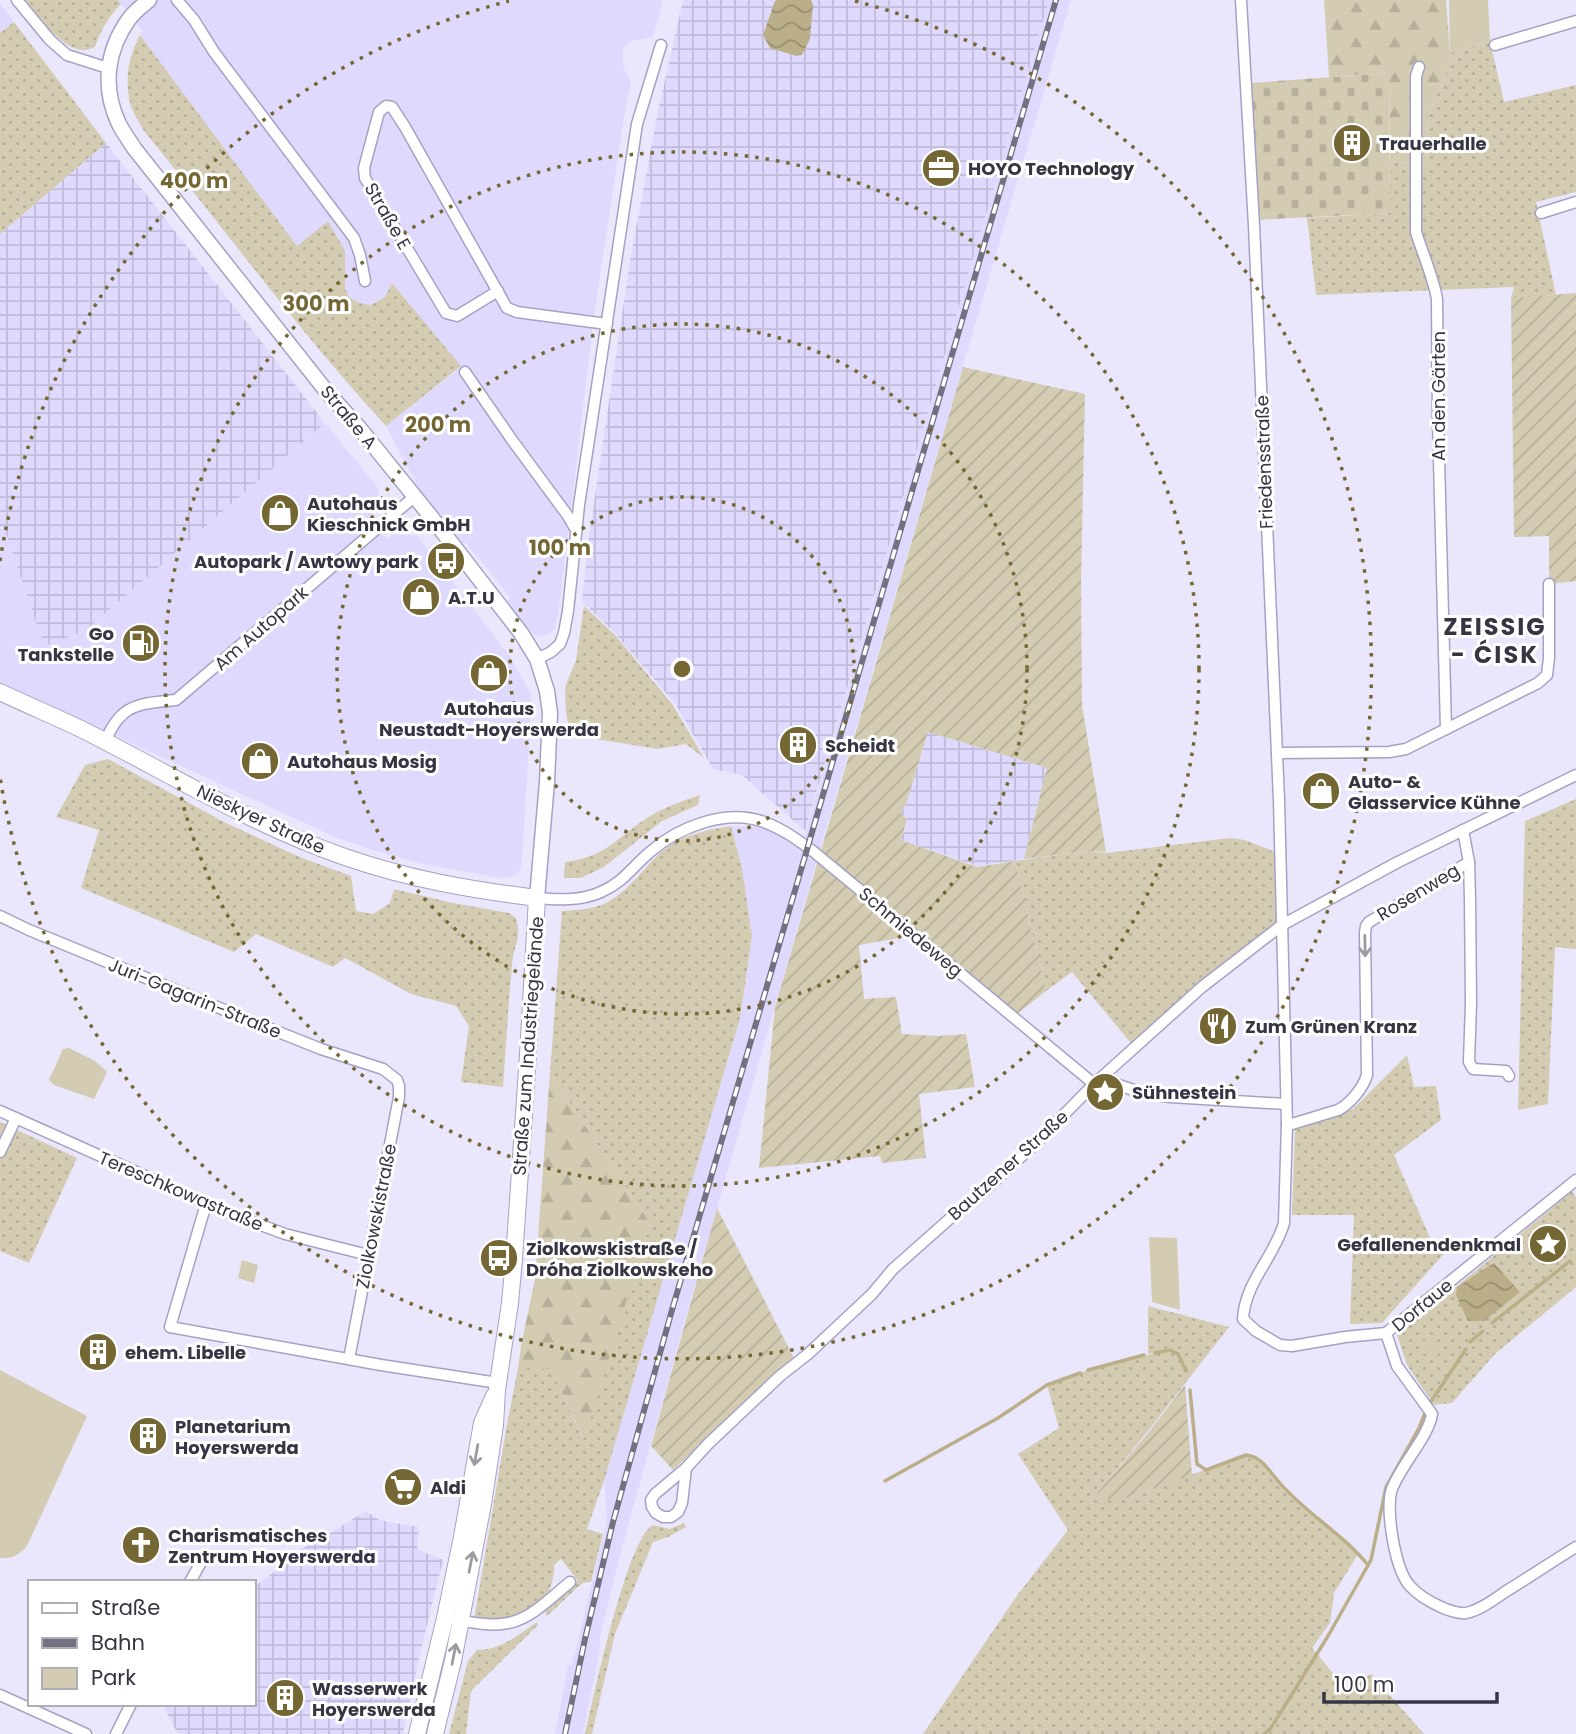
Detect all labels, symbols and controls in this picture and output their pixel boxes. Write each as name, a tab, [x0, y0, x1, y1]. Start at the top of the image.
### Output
building icon: Trauerhalle	[1331, 122, 1373, 164]
place label: Trauerhalle	[1379, 131, 1487, 156]
office icon: HOYO Technology	[920, 147, 962, 189]
place label: HOYO Technology	[968, 156, 1135, 181]
text: 400 m	[160, 166, 228, 195]
street label: Straße E	[359, 178, 417, 254]
text: 300 m	[283, 289, 349, 318]
street label: An den Gärten	[1426, 331, 1451, 461]
street label: Straße A	[315, 380, 383, 454]
street label: Friedensstraße	[1249, 395, 1279, 529]
text: 200 m	[405, 410, 471, 439]
place label: Autohaus Kieschnick GmbH	[307, 491, 470, 537]
shop icon: Autohaus Kieschnick GmbH	[259, 492, 301, 534]
text: 100 m	[529, 533, 591, 562]
bus stop icon: Autopark / Awtowy park	[425, 540, 467, 582]
place label: Autopark / Awtowy park	[194, 549, 420, 574]
shop icon: A.T.U	[400, 576, 442, 618]
street label: Am Autopark	[208, 580, 314, 676]
place label: A.T.U	[448, 585, 495, 610]
district label: ZEISSIG - ĆISK	[1443, 610, 1547, 671]
place label: Go Tankstelle	[18, 621, 114, 667]
fuel station icon: Go Tankstelle	[120, 622, 162, 664]
shop icon: Autohaus Neustadt-Hoyerswerda	[468, 652, 510, 694]
centre of rings	[670, 657, 694, 681]
place label: Autohaus Neustadt-Hoyerswerda	[379, 696, 599, 742]
building icon: Scheidt	[777, 724, 819, 766]
place label: Scheidt	[825, 733, 895, 758]
shop icon: Autohaus Mosig	[239, 740, 281, 782]
place label: Autohaus Mosig	[287, 749, 437, 774]
place label: Auto- & Glasservice Kühne	[1348, 769, 1521, 815]
shop icon: Auto- & Glasservice Kühne	[1300, 770, 1342, 812]
street label: Nieskyer Straße	[193, 778, 329, 860]
street label: Rosenweg	[1372, 857, 1464, 927]
street label: Schmiedeweg	[854, 881, 968, 983]
street label: Straße zum Industriegelände	[506, 915, 550, 1177]
one-way arrow	[1358, 934, 1372, 957]
street label: Juri-Gagarin-Straße	[105, 952, 285, 1044]
restaurant icon: Zum Grünen Kranz	[1197, 1005, 1239, 1047]
place label: Zum Grünen Kranz	[1245, 1014, 1417, 1039]
place icon: Sühnestein	[1084, 1071, 1126, 1113]
place label: Sühnestein	[1132, 1080, 1236, 1105]
street label: Bautzener Straße	[942, 1104, 1074, 1226]
street label: Ziolkowskistraße	[350, 1141, 402, 1291]
street label: Tereschkowastraße	[95, 1145, 267, 1237]
place icon: Gefallenendenkmal	[1527, 1223, 1569, 1265]
place label: Gefallenendenkmal	[1337, 1232, 1521, 1257]
place label: Ziolkowskistraße / Dróha Ziolkowskeho	[526, 1236, 713, 1282]
bus stop icon: Ziolkowskistraße / Dróha Ziolkowskeho	[478, 1237, 520, 1279]
street label: Dorfaue	[1386, 1273, 1458, 1337]
building icon: ehem. Libelle	[77, 1331, 119, 1373]
place label: ehem. Libelle	[125, 1340, 246, 1365]
place label: Planetarium Hoyerswerda	[175, 1414, 299, 1460]
building icon: Planetarium Hoyerswerda	[127, 1415, 169, 1457]
one-way arrow	[469, 1443, 483, 1466]
supermarket icon: Aldi	[382, 1466, 424, 1508]
place label: Aldi	[430, 1475, 466, 1500]
place label: Charismatisches Zentrum Hoyerswerda	[168, 1523, 376, 1569]
church icon: Charismatisches Zentrum Hoyerswerda	[120, 1524, 162, 1566]
one-way arrow	[465, 1551, 479, 1574]
legend	[28, 1580, 256, 1706]
text: Straße	[91, 1593, 160, 1622]
text: Bahn	[91, 1628, 145, 1657]
one-way arrow	[447, 1643, 461, 1665]
scale bar	[1324, 1660, 1497, 1704]
text: Park	[91, 1663, 136, 1692]
text: 100 m	[1334, 1670, 1394, 1699]
place label: Wasserwerk Hoyerswerda	[312, 1676, 436, 1722]
building icon: Wasserwerk Hoyerswerda	[264, 1677, 306, 1719]

